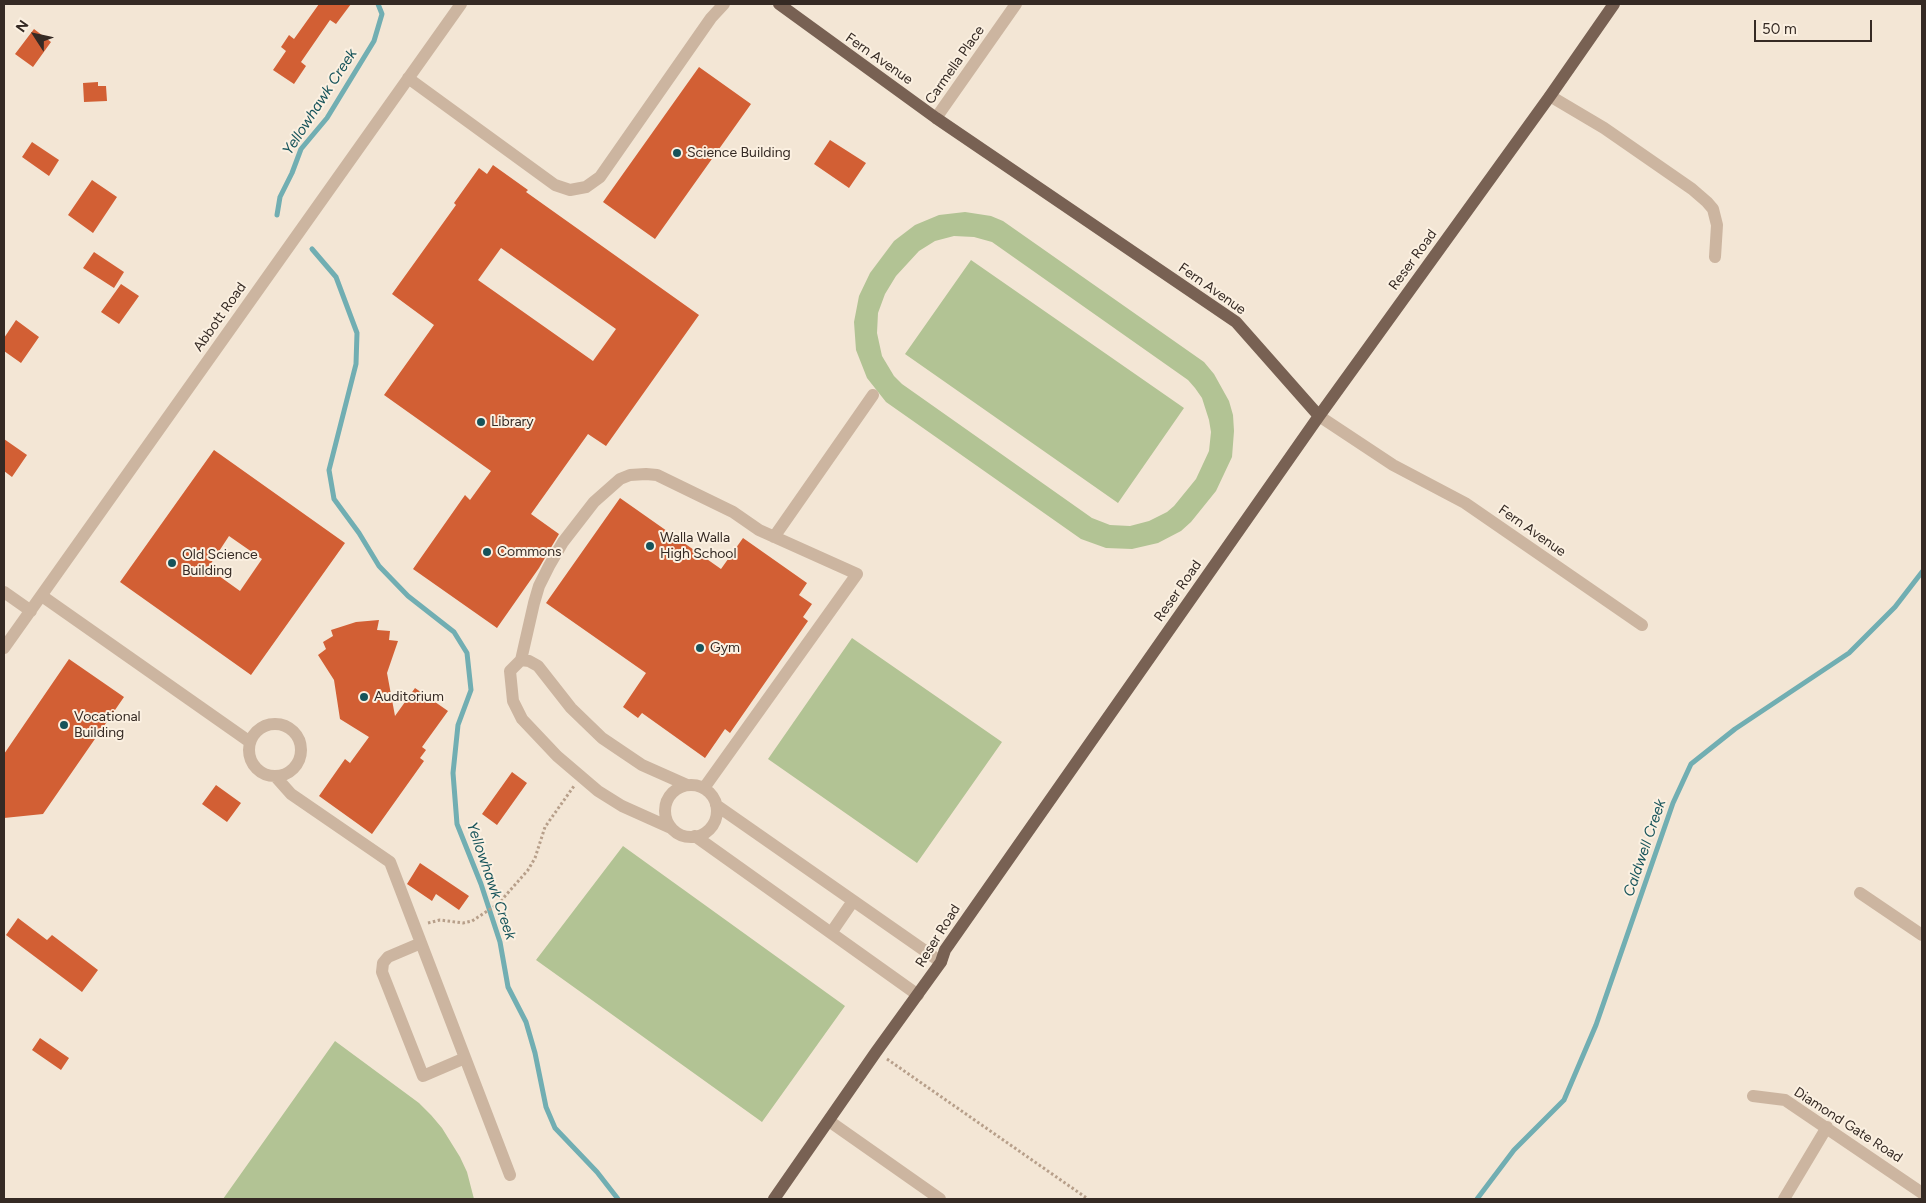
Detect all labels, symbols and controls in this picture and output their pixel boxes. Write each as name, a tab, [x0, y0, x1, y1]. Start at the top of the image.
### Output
north arrow	[10, 10, 60, 60]
scale bar	[1756, 10, 1874, 42]
text: N	[12, 17, 32, 35]
text: 50 m	[1762, 20, 1797, 38]
street label: Carmella Place	[922, 23, 988, 107]
street label: Fern Avenue	[842, 30, 916, 88]
water label: Yellowhawk Creek	[279, 46, 361, 158]
place label: Science Building	[687, 145, 791, 161]
marker: Science Building	[671, 147, 683, 159]
street label: Reser Road	[1385, 226, 1441, 294]
street label: Fern Avenue	[1175, 260, 1249, 318]
street label: Abbott Road	[190, 279, 250, 355]
place label: Library	[491, 414, 534, 430]
marker: Library	[475, 416, 487, 428]
street label: Fern Avenue	[1495, 502, 1569, 560]
place label: Walla Walla High School	[660, 530, 737, 562]
marker: Walla Walla High School	[644, 540, 656, 552]
place label: Commons	[497, 544, 561, 560]
marker: Commons	[481, 546, 493, 558]
place label: Old Science Building	[182, 547, 258, 580]
marker: Old Science Building	[166, 557, 178, 569]
street label: Reser Road	[1151, 557, 1205, 625]
place label: Gym	[710, 640, 740, 656]
marker: Gym	[694, 642, 706, 654]
place label: Auditorium	[374, 689, 444, 705]
marker: Auditorium	[358, 691, 370, 703]
place label: Vocational Building	[74, 709, 141, 742]
marker: Vocational Building	[58, 719, 70, 731]
water label: Caldwell Creek	[1620, 797, 1670, 899]
water label: Yellowhawk Creek	[462, 820, 520, 942]
street label: Reser Road	[912, 901, 964, 971]
street label: Diamond Gate Road	[1791, 1084, 1905, 1166]

